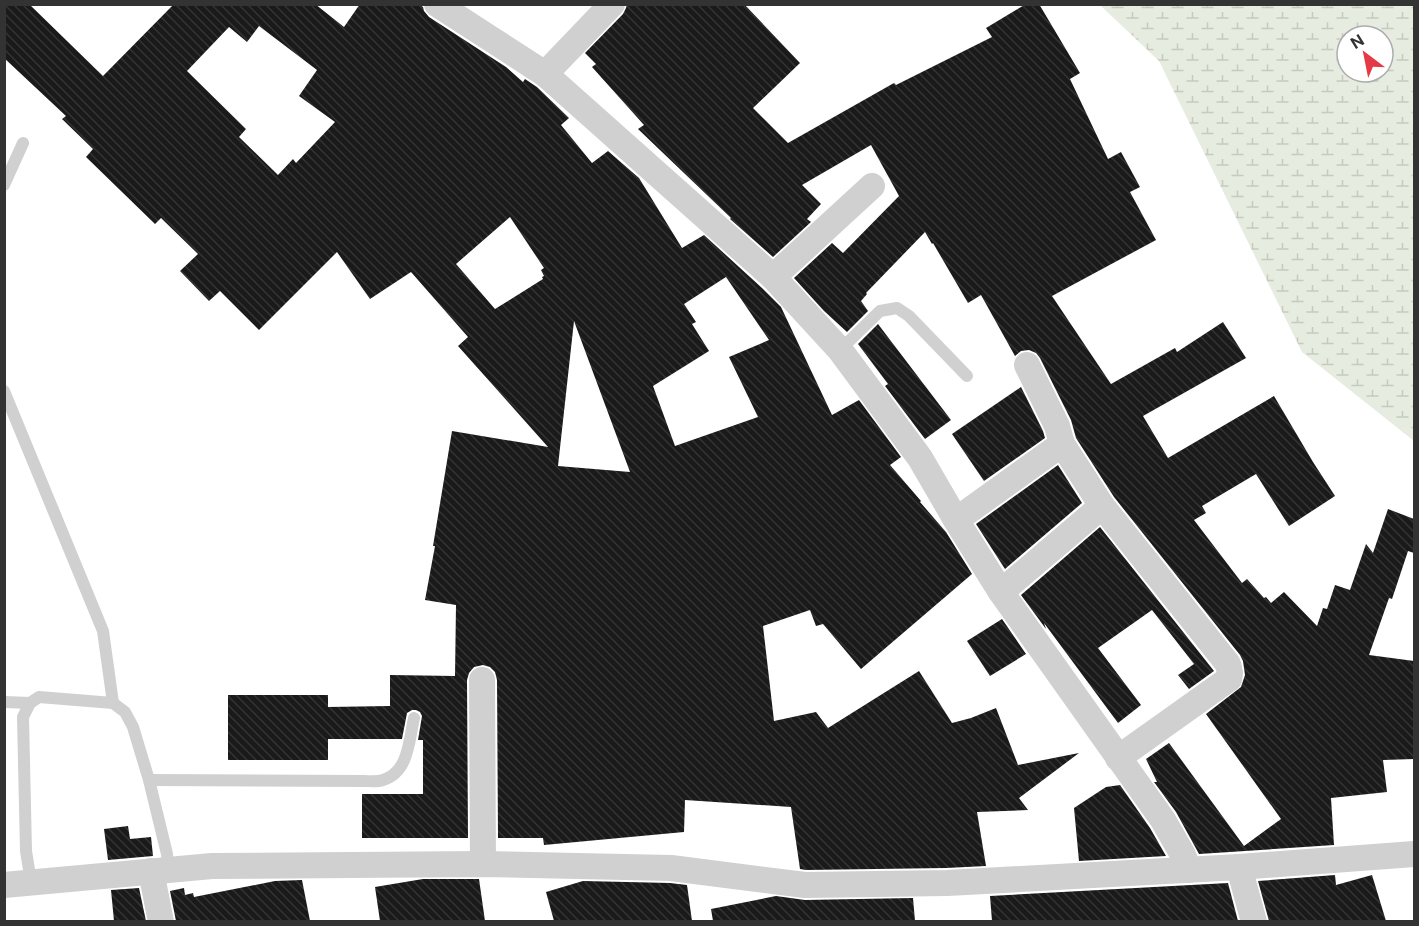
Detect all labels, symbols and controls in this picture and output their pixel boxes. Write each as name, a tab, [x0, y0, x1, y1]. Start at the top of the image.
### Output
north arrow	[1335, 24, 1395, 84]
text: N	[1347, 30, 1368, 53]

